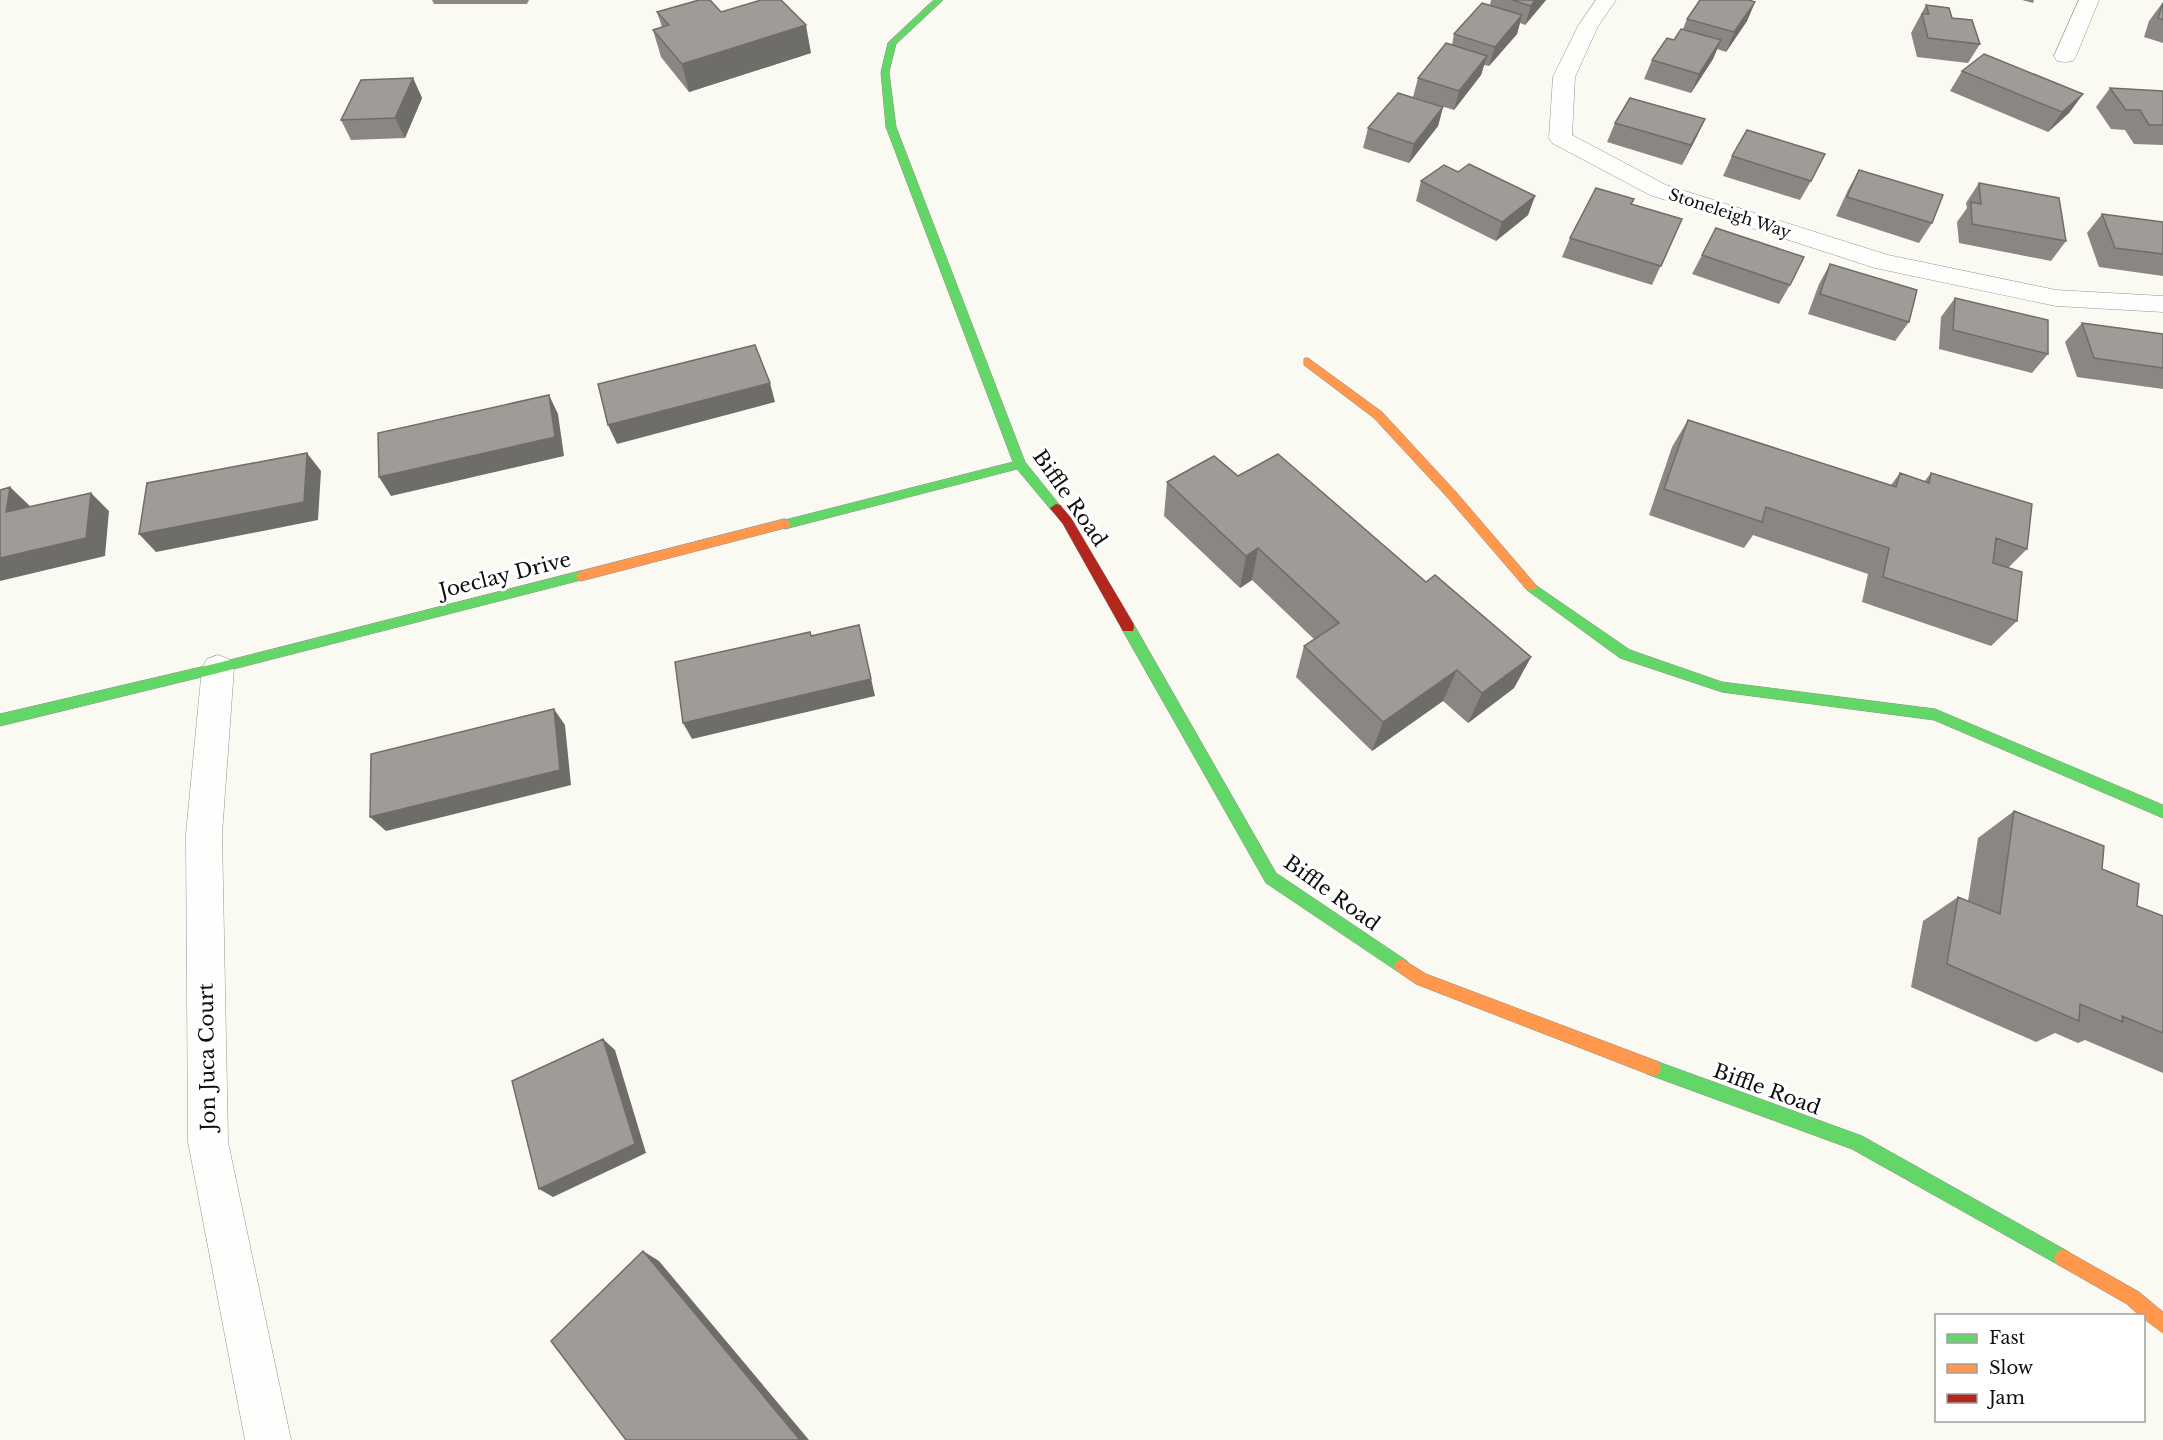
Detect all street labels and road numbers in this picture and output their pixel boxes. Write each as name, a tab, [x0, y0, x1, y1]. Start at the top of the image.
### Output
street label: Stoneleigh Way	[1666, 184, 1794, 242]
street label: Biffle Road	[1028, 445, 1112, 551]
street label: Joeclay Drive	[434, 547, 573, 604]
street label: Biffle Road	[1279, 850, 1385, 936]
street label: Jon Juca Court	[194, 982, 220, 1134]
street label: Biffle Road	[1710, 1058, 1824, 1120]

